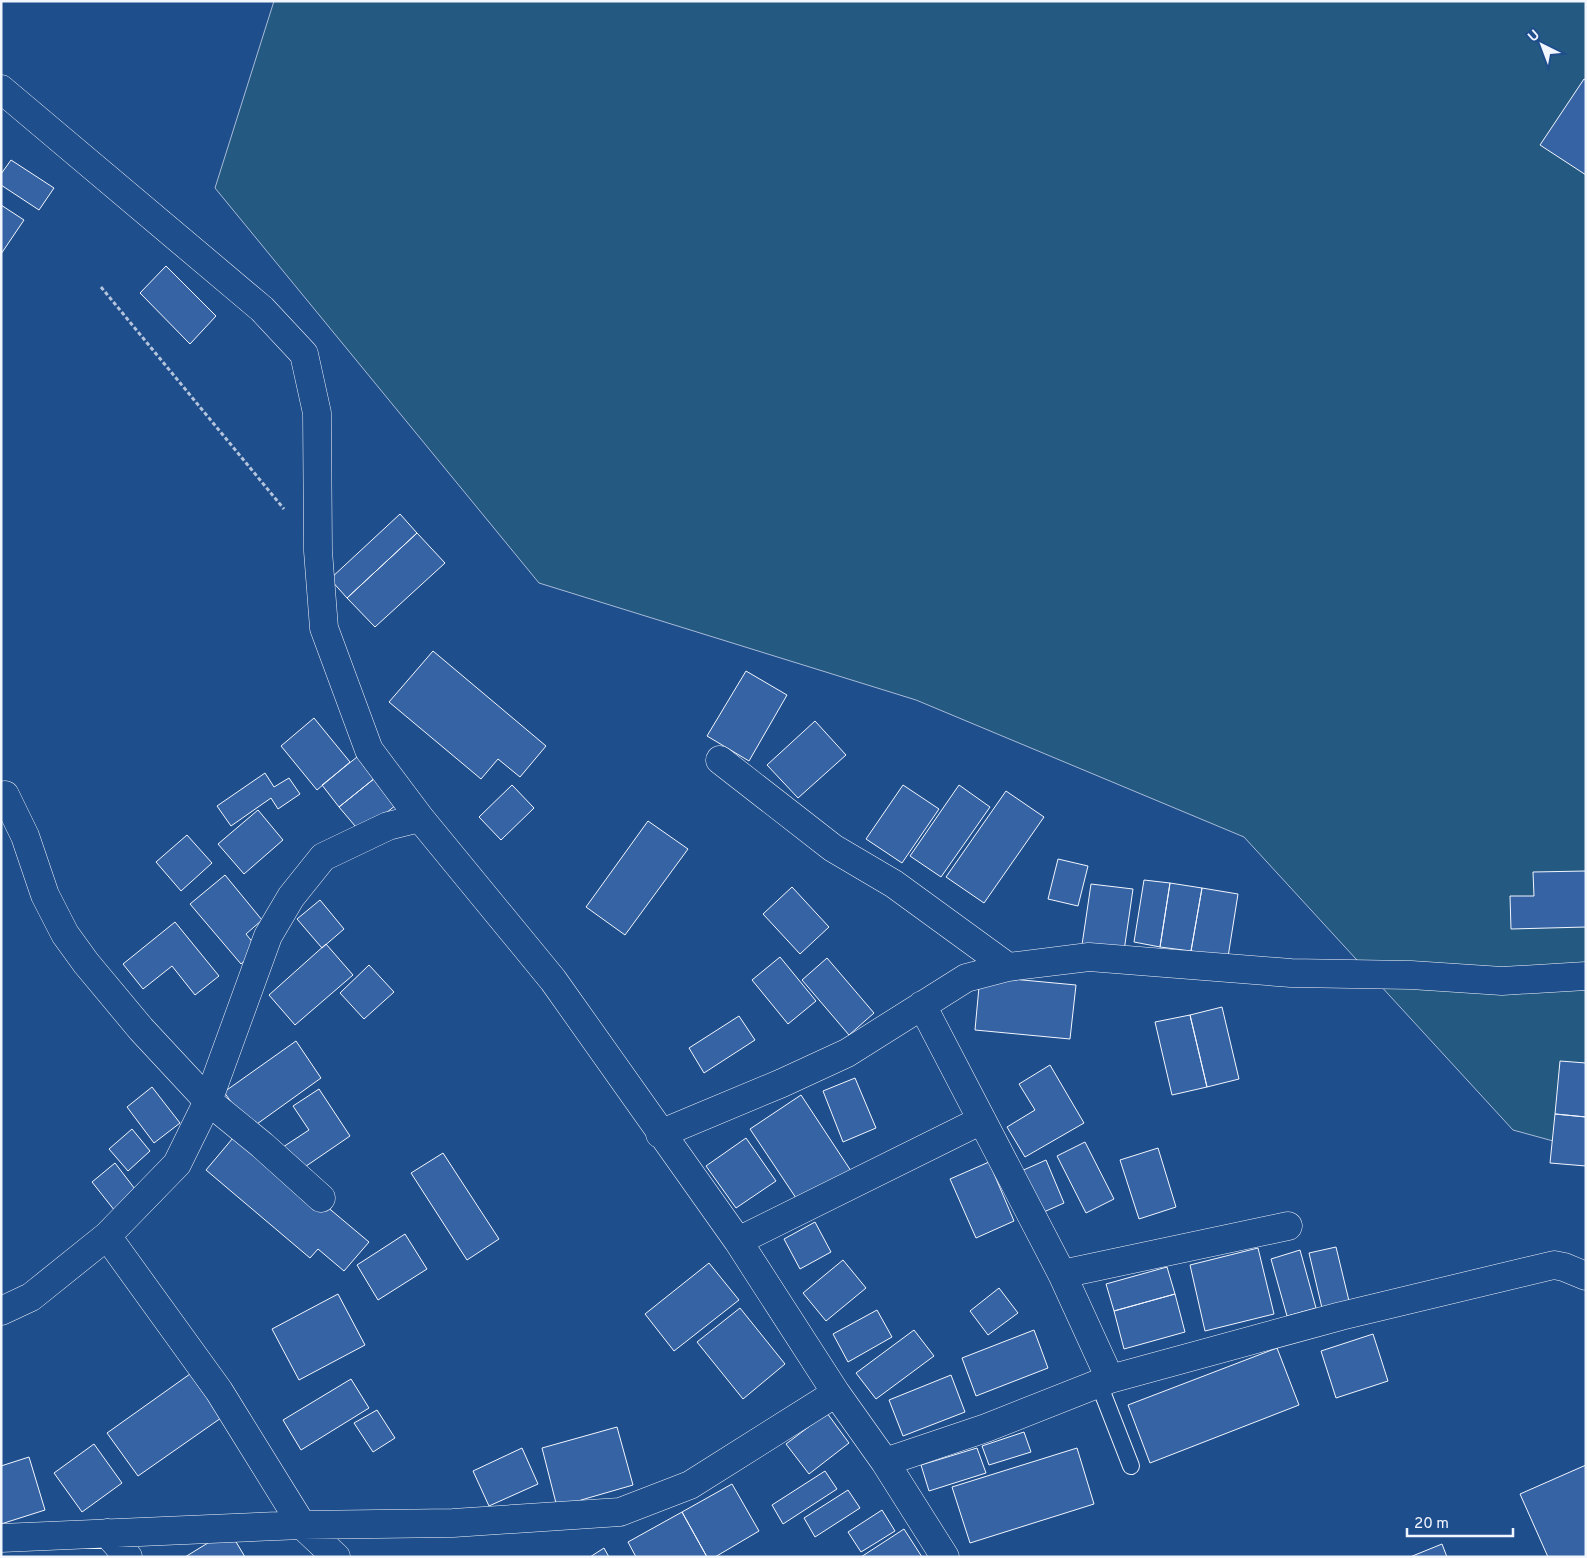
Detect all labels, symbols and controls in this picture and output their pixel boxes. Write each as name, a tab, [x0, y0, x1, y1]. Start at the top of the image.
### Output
north arrow	[1517, 20, 1567, 70]
text: U	[1525, 27, 1544, 46]
scale bar	[1407, 1506, 1513, 1538]
text: 20 m	[1414, 1515, 1449, 1534]

